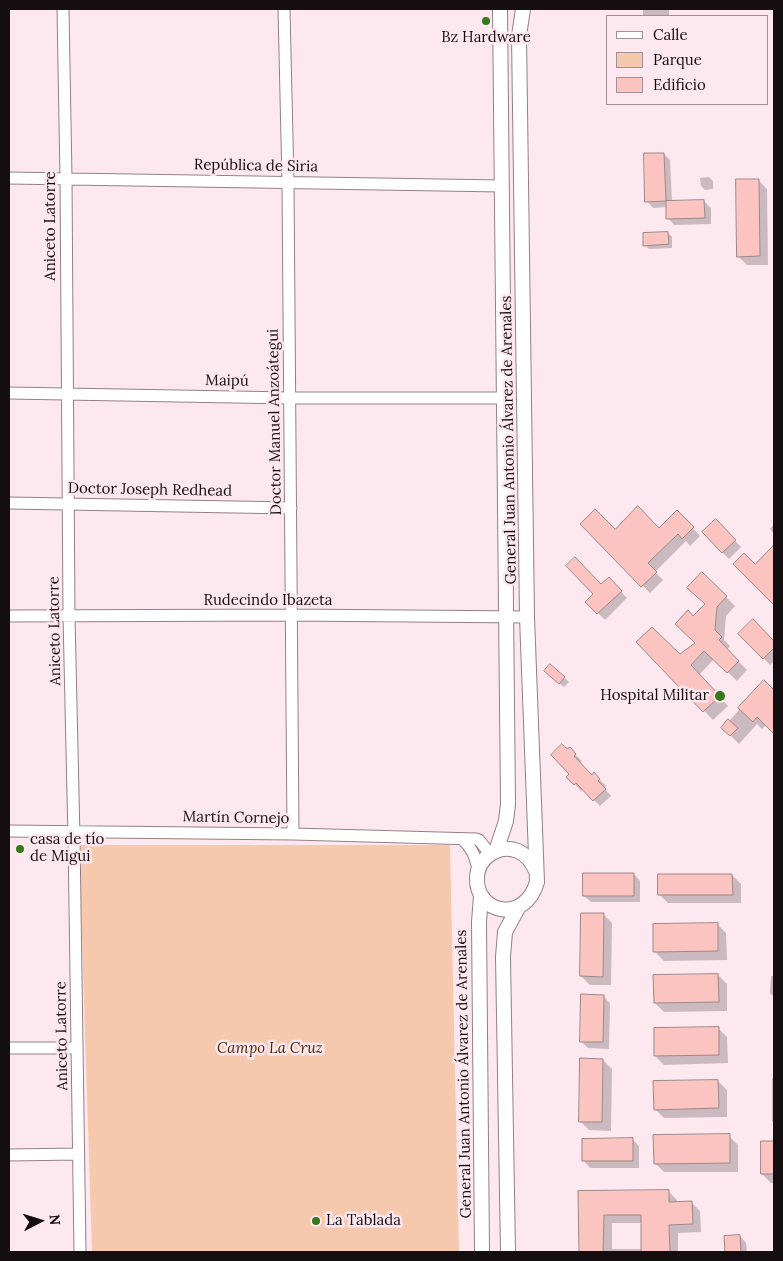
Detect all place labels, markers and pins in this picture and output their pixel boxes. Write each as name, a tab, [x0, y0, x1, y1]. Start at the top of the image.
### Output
marker: Bz Hardware	[480, 15, 492, 27]
place label: Bz Hardware	[441, 29, 531, 47]
place label: Hospital Militar	[600, 687, 709, 705]
marker: Hospital Militar	[713, 689, 727, 703]
place label: casa de tío de Migui	[30, 831, 104, 866]
marker: casa de tío de Migui	[14, 843, 26, 855]
place label: La Tablada	[326, 1212, 401, 1230]
marker: La Tablada	[310, 1215, 322, 1227]

